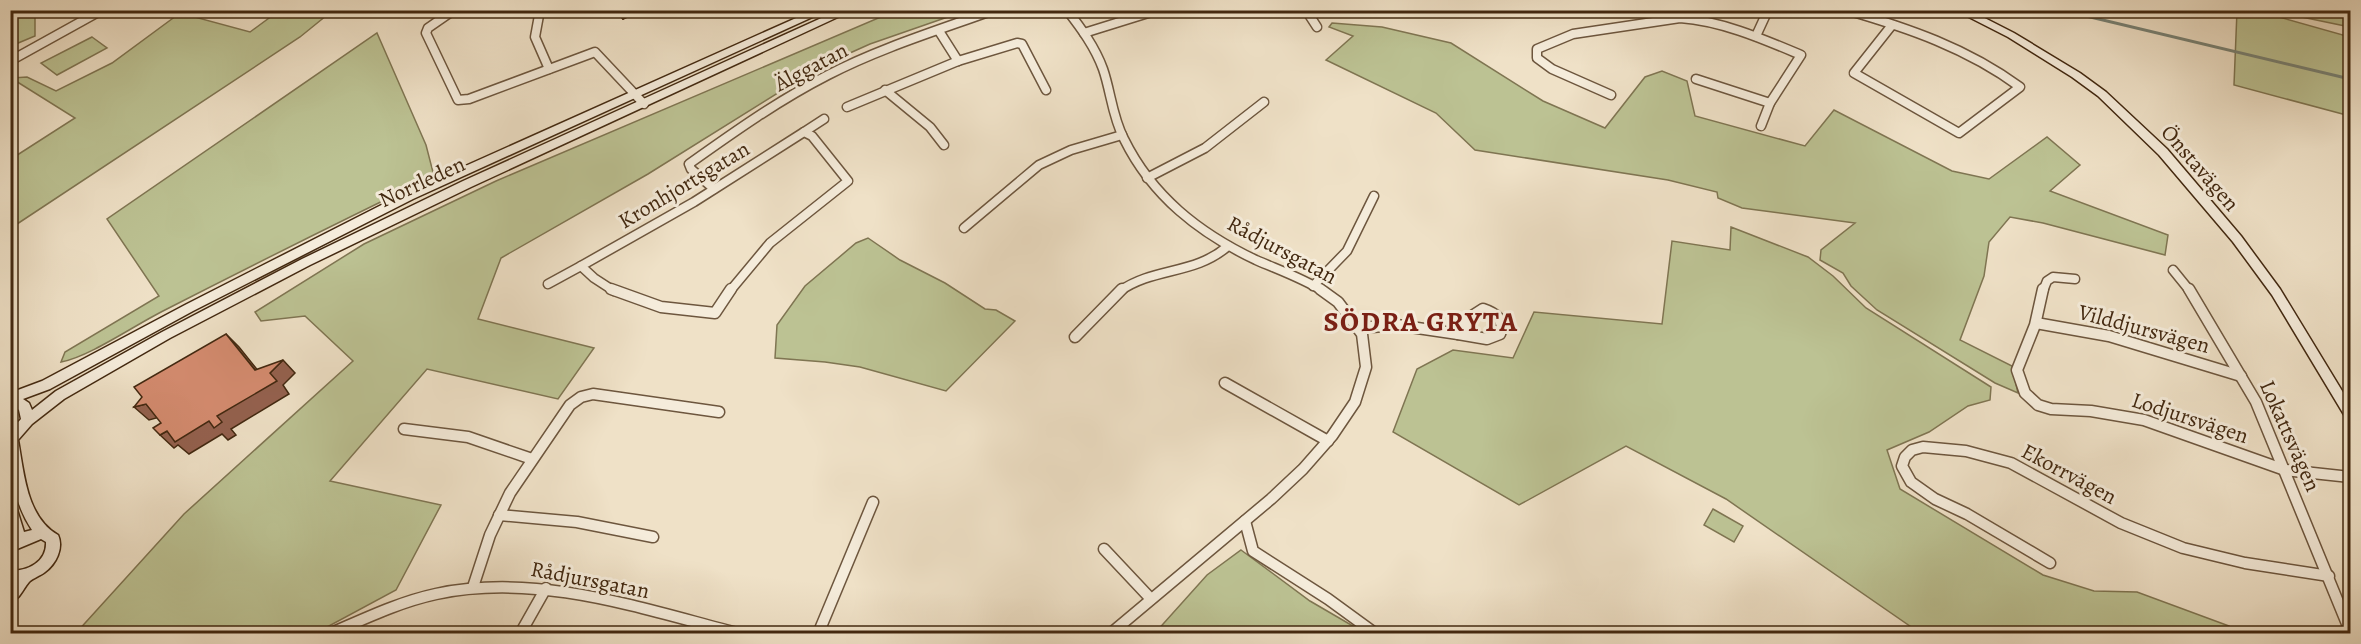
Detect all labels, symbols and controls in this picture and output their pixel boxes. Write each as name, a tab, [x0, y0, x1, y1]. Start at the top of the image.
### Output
street label: Älggatan	[768, 35, 853, 99]
street label: Önstavägen	[2154, 118, 2246, 218]
street label: Kronhjortsgatan	[613, 134, 755, 236]
street label: Norrleden	[374, 149, 470, 215]
street label: Rådjursgatan	[1222, 209, 1342, 291]
street label: Vilddjursvägen	[2074, 297, 2213, 361]
district label: SÖDRA GRYTA	[1323, 303, 1519, 341]
street label: Lokattsvägen	[2252, 376, 2328, 496]
street label: Lodjursvägen	[2128, 385, 2252, 451]
street label: Ekorrvägen	[2016, 436, 2122, 512]
street label: Rådjursgatan	[528, 554, 652, 606]

